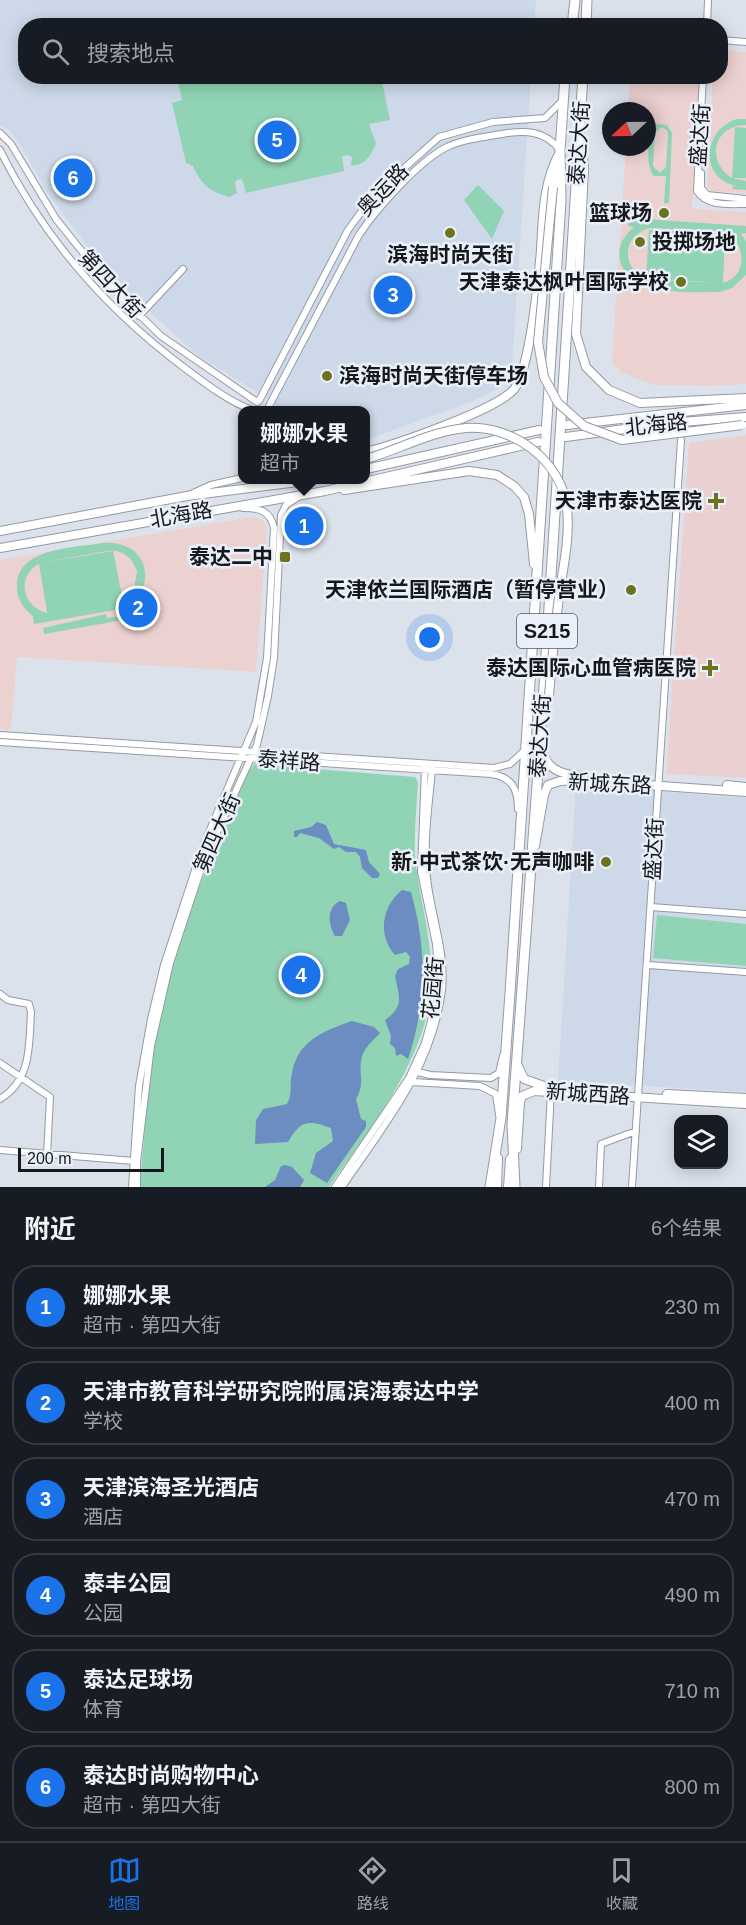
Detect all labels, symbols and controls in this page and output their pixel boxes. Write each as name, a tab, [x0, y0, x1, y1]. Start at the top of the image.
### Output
search box	[18, 18, 728, 84]
icon: search	[39, 35, 72, 68]
text: 搜索地点	[87, 41, 175, 66]
street label: 泰达大街	[564, 100, 593, 186]
north arrow	[602, 102, 656, 156]
street label: 盛达街	[686, 103, 713, 167]
pin: 5	[258, 118, 296, 162]
pin: 6	[54, 156, 92, 201]
street label: 奥运路	[352, 159, 413, 220]
place label: 篮球场	[589, 201, 652, 224]
marker: 篮球场	[657, 206, 671, 220]
marker: 滨海时尚天街	[443, 226, 457, 240]
place label: 投掷场地	[652, 230, 736, 253]
marker: 投掷场地	[633, 235, 647, 249]
place label: 滨海时尚天街	[387, 243, 513, 266]
street label: 第四大街	[74, 245, 148, 322]
place label: 天津泰达枫叶国际学校	[459, 270, 669, 293]
pin: 3	[374, 272, 412, 318]
marker: 天津泰达枫叶国际学校	[674, 275, 688, 289]
place label: 滨海时尚天街停车场	[339, 364, 528, 387]
marker: 滨海时尚天街停车场	[320, 369, 334, 383]
popup	[238, 406, 370, 484]
street label: 北海路	[623, 410, 688, 439]
text: 娜娜水果	[260, 421, 348, 446]
text: 超市	[260, 452, 300, 474]
place label: 天津市泰达医院	[555, 489, 702, 512]
marker: 天津市泰达医院	[707, 492, 725, 510]
street label: 北海路	[148, 498, 214, 531]
pin: 1	[284, 504, 324, 548]
place label: 泰达二中	[189, 545, 273, 568]
marker: 泰达二中	[278, 550, 292, 564]
place label: 天津依兰国际酒店（暂停营业）	[325, 578, 619, 601]
marker: 天津依兰国际酒店（暂停营业）	[624, 583, 638, 597]
pin: 2	[118, 586, 158, 630]
road number: S215	[517, 614, 577, 648]
your location	[415, 623, 444, 652]
place label: 泰达国际心血管病医院	[486, 656, 696, 679]
marker: 泰达国际心血管病医院	[701, 659, 719, 677]
street label: 泰达大街	[525, 693, 554, 779]
street label: 泰祥路	[257, 747, 321, 774]
street label: 新城东路	[567, 770, 653, 797]
street label: 第四大街	[189, 790, 244, 876]
street label: 盛达街	[640, 817, 667, 881]
place label: 新·中式茶饮·无声咖啡	[391, 850, 594, 873]
marker: 新·中式茶饮·无声咖啡	[599, 855, 613, 869]
pin: 4	[282, 952, 320, 998]
street label: 花园街	[418, 956, 447, 1020]
street label: 新城西路	[545, 1079, 631, 1108]
map controls	[674, 1115, 728, 1169]
button: layers	[674, 1115, 728, 1169]
scale bar	[18, 1145, 164, 1172]
text: 200 m	[27, 1150, 71, 1167]
text: 附近	[24, 1214, 76, 1244]
text: 6个结果	[651, 1217, 722, 1239]
text: 娜娜水果	[83, 1283, 171, 1308]
text: 1	[40, 1296, 51, 1318]
text: 230 m	[664, 1296, 720, 1318]
text: 超市 · 第四大街	[83, 1314, 221, 1336]
text: 天津市教育科学研究院附属滨海泰达中学	[83, 1379, 479, 1404]
text: 2	[40, 1392, 51, 1414]
text: 400 m	[664, 1392, 720, 1414]
text: 学校	[83, 1410, 123, 1432]
text: 天津滨海圣光酒店	[83, 1475, 259, 1500]
text: 3	[40, 1488, 51, 1510]
text: 470 m	[664, 1488, 720, 1510]
text: 酒店	[83, 1506, 123, 1528]
text: 泰丰公园	[83, 1571, 171, 1596]
text: 4	[40, 1584, 51, 1606]
text: 490 m	[664, 1584, 720, 1606]
text: 公园	[83, 1602, 123, 1624]
text: 泰达足球场	[83, 1667, 193, 1692]
text: 5	[40, 1680, 51, 1702]
text: 710 m	[664, 1680, 720, 1702]
text: 体育	[83, 1698, 123, 1720]
text: 泰达时尚购物中心	[83, 1763, 259, 1788]
text: 6	[40, 1776, 51, 1798]
text: 800 m	[664, 1776, 720, 1798]
text: 超市 · 第四大街	[83, 1794, 221, 1816]
tab: 地图	[108, 1854, 141, 1914]
tab: 路线	[356, 1854, 389, 1914]
tab: 收藏	[605, 1854, 638, 1914]

